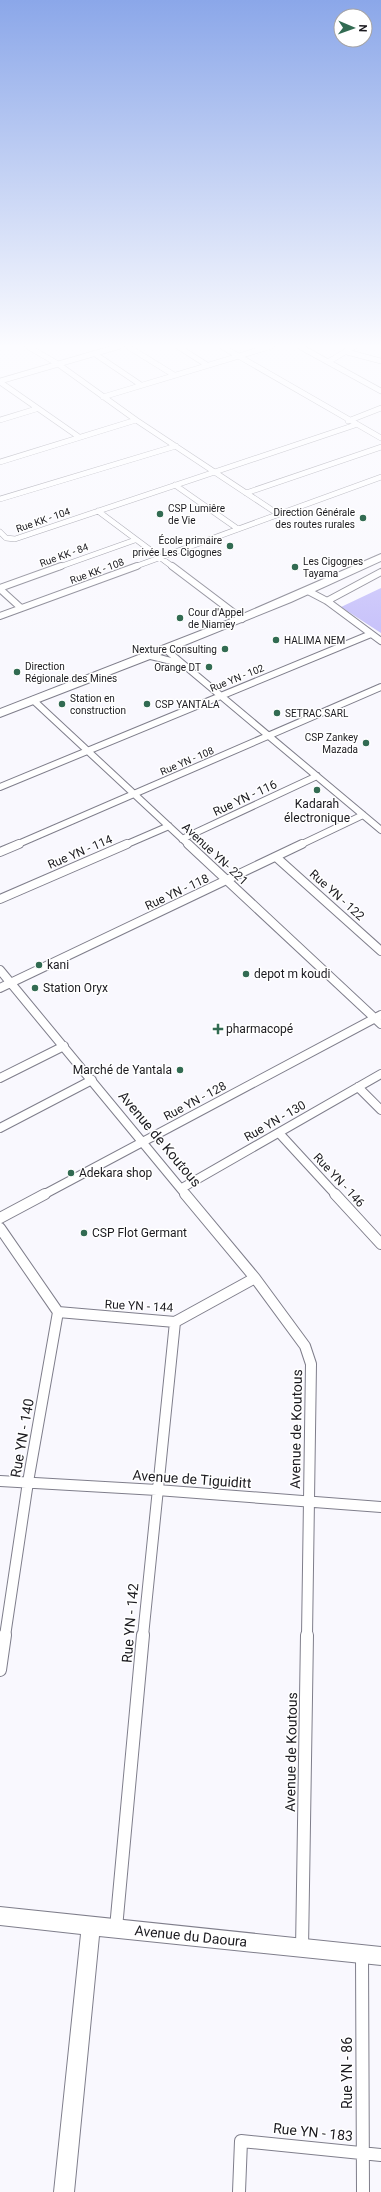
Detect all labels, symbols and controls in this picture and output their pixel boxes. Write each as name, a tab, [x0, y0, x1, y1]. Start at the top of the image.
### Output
north arrow	[333, 8, 373, 48]
text: N	[356, 24, 369, 33]
place label: CSP Lumiêre de Vie	[168, 503, 225, 526]
street label: Rue KK - 104	[14, 505, 72, 534]
place label: Direction Générale des routes rurales	[273, 507, 355, 530]
marker: CSP Lumiêre de Vie	[155, 509, 165, 519]
marker: Direction Générale des routes rurales	[358, 513, 368, 523]
place label: École primaire privée Les Cigognes	[133, 534, 222, 558]
street label: Rue KK - 84	[38, 541, 90, 569]
marker: École primaire privée Les Cigognes	[225, 541, 235, 551]
street label: Rue KK - 108	[69, 556, 126, 586]
place label: Les Cigognes Tayama	[303, 556, 363, 579]
marker: Les Cigognes Tayama	[290, 562, 300, 572]
place label: Cour d'Appel de Niamey	[188, 607, 244, 630]
marker: Cour d'Appel de Niamey	[175, 613, 185, 623]
marker: HALIMA NEM	[271, 635, 281, 645]
place label: HALIMA NEM	[284, 635, 345, 646]
place label: Nexture Consulting	[132, 644, 217, 655]
marker: Nexture Consulting	[220, 644, 230, 654]
place label: Direction Régionale des Mines	[25, 661, 117, 684]
place label: Orange DT	[154, 662, 201, 673]
marker: Orange DT	[204, 662, 214, 672]
street label: Rue YN - 102	[208, 662, 266, 694]
marker: Direction Régionale des Mines	[12, 667, 22, 677]
place label: Station en construction	[70, 693, 126, 716]
marker: Station en construction	[57, 699, 67, 709]
marker: CSP YANTALA	[142, 699, 152, 709]
place label: CSP YANTALA	[155, 699, 220, 710]
marker: SETRAC SARL	[272, 708, 282, 718]
place label: SETRAC SARL	[285, 708, 349, 719]
place label: CSP Zankey Mazada	[305, 732, 358, 755]
marker: CSP Zankey Mazada	[361, 738, 371, 748]
street label: Rue YN - 108	[159, 745, 216, 777]
street label: Rue YN - 116	[211, 777, 279, 819]
marker: Kadarah électronique	[312, 785, 322, 795]
place label: Kadarah électronique	[284, 797, 350, 825]
street label: Avenue YN- 221	[179, 820, 251, 888]
street label: Rue YN - 114	[46, 832, 115, 872]
street label: Rue YN - 122	[307, 867, 367, 923]
street label: Rue YN - 118	[143, 871, 211, 913]
place label: kani	[47, 958, 69, 972]
marker: kani	[34, 960, 44, 970]
place label: depot m koudi	[254, 967, 330, 981]
marker: depot m koudi	[241, 969, 251, 979]
place label: Station Oryx	[43, 981, 108, 995]
marker: Station Oryx	[30, 983, 40, 993]
place label: pharmacopé	[226, 1022, 293, 1036]
marker: pharmacopé	[213, 1024, 223, 1034]
place label: Marché de Yantala	[73, 1063, 172, 1077]
marker: Marché de Yantala	[175, 1065, 185, 1075]
street label: Rue YN - 128	[161, 1079, 229, 1123]
street label: Avenue de Koutous	[115, 1088, 205, 1190]
street label: Rue YN - 130	[242, 1098, 308, 1144]
street label: Rue YN - 146	[310, 1150, 368, 1210]
place label: Adekara shop	[79, 1166, 153, 1180]
marker: Adekara shop	[66, 1168, 76, 1178]
place label: CSP Flot Germant	[92, 1226, 187, 1240]
marker: CSP Flot Germant	[79, 1228, 89, 1238]
street label: Rue YN - 144	[104, 1297, 174, 1315]
street label: Avenue de Koutous	[287, 1369, 305, 1489]
street label: Rue YN - 140	[7, 1397, 37, 1479]
street label: Avenue de Tiguiditt	[132, 1467, 252, 1491]
street label: Rue YN - 142	[119, 1582, 141, 1664]
street label: Avenue de Koutous	[282, 1692, 300, 1812]
street label: Avenue du Daoura	[134, 1922, 248, 1950]
street label: Rue YN - 86	[339, 2037, 355, 2109]
street label: Rue YN - 183	[272, 2120, 354, 2144]

